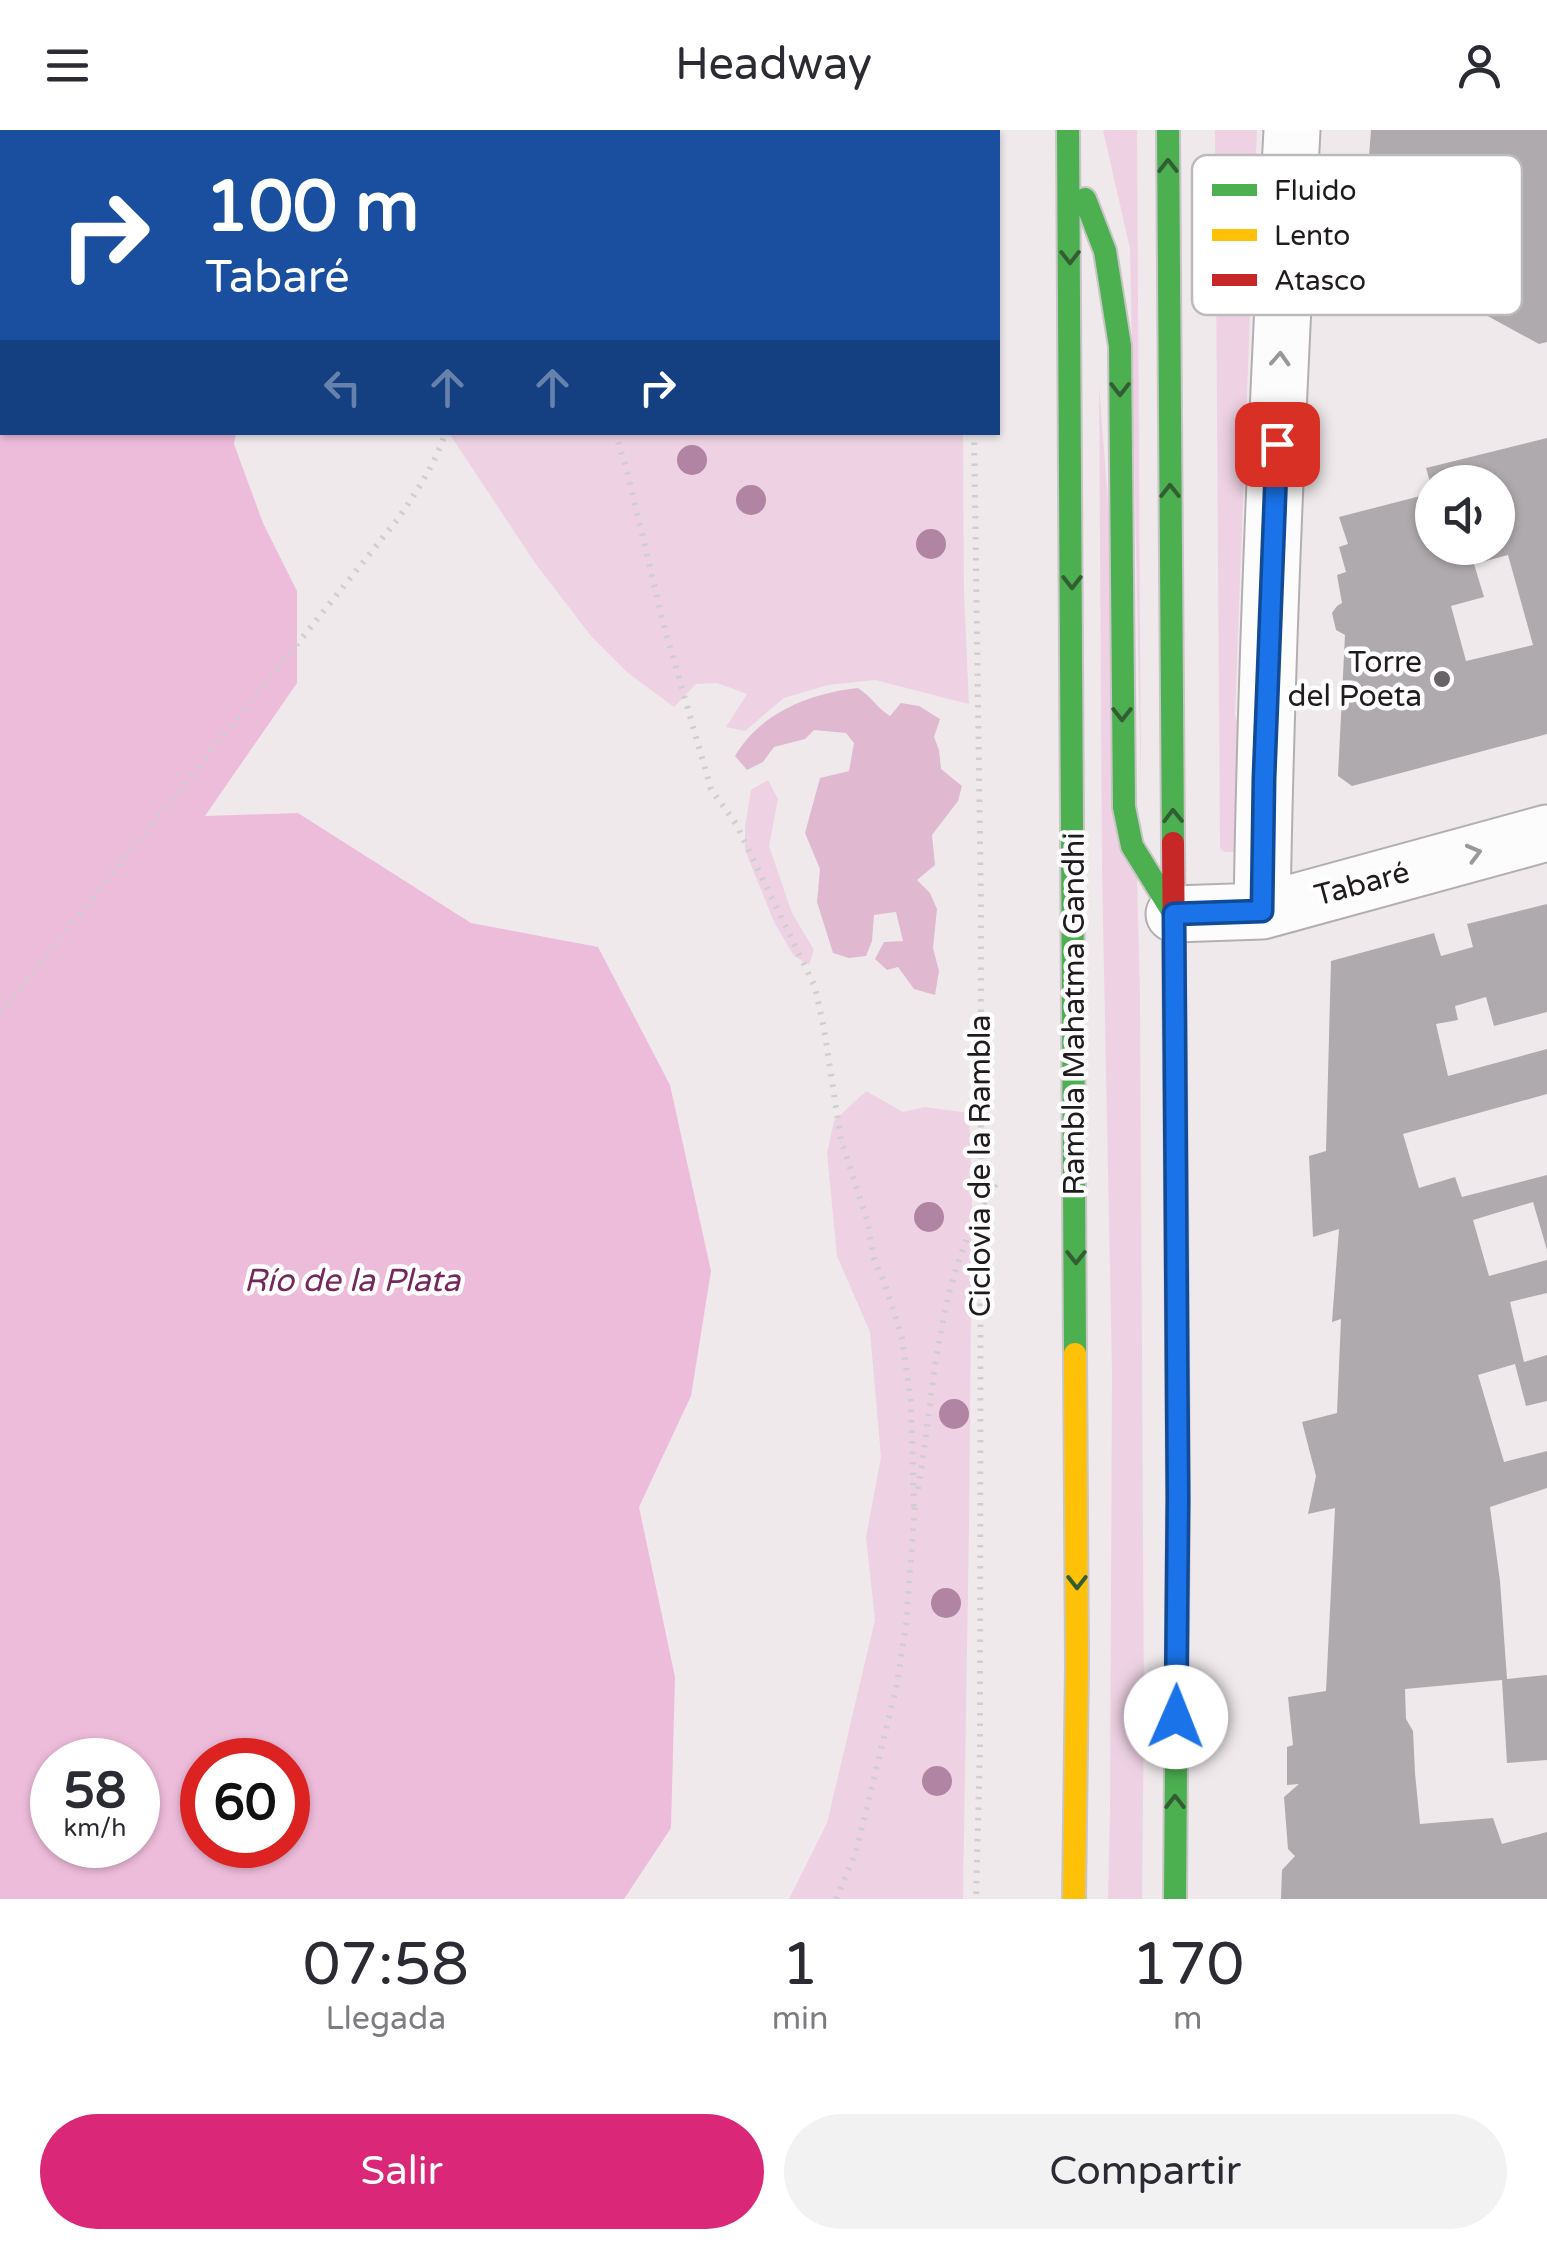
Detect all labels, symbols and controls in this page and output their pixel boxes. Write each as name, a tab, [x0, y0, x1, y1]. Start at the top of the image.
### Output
icon: menu	[40, 38, 95, 93]
text: Headway	[675, 38, 872, 92]
icon: person	[1452, 38, 1507, 93]
legend	[1192, 155, 1522, 315]
one-way arrow	[1157, 158, 1179, 174]
text: 100 m	[205, 166, 419, 250]
icon: right	[40, 170, 170, 300]
text: Fluido	[1274, 174, 1357, 208]
text: Lento	[1274, 219, 1350, 253]
one-way arrow	[1059, 249, 1080, 265]
text: Tabaré	[205, 251, 350, 305]
text: Atasco	[1274, 264, 1366, 298]
one-way arrow	[1269, 350, 1290, 366]
icon: left	[315, 360, 370, 415]
icon: ahead	[420, 360, 475, 415]
icon: ahead	[525, 360, 580, 415]
icon: right	[630, 360, 685, 415]
one-way arrow	[1109, 382, 1131, 397]
pin	[1235, 402, 1320, 487]
icon: arrive	[1250, 417, 1305, 472]
map controls	[1415, 465, 1515, 565]
button: sound	[1415, 465, 1515, 565]
one-way arrow	[1159, 483, 1181, 498]
one-way arrow	[1061, 574, 1083, 590]
place label: Torre del Poeta	[1288, 644, 1422, 715]
marker: Torre del Poeta	[1431, 668, 1453, 690]
one-way arrow	[1111, 706, 1133, 722]
one-way arrow	[1162, 808, 1184, 824]
street label: Rambla Mahatma Gandhi	[1056, 832, 1093, 1196]
one-way arrow	[1464, 844, 1481, 865]
street label: Tabaré	[1311, 854, 1413, 914]
street label: Ciclovia de la Rambla	[962, 1015, 999, 1317]
one-way arrow	[1065, 1250, 1087, 1265]
water label: Río de la Plata	[244, 1262, 461, 1300]
one-way arrow	[1066, 1574, 1088, 1590]
position arrow	[1124, 1665, 1228, 1769]
speed limit sign: 60	[180, 1738, 310, 1868]
text: 58	[64, 1761, 126, 1821]
one-way arrow	[1165, 1793, 1186, 1809]
text: km/h	[64, 1813, 126, 1843]
text: 07:58	[303, 1929, 469, 2001]
text: 1	[781, 1929, 819, 2001]
text: 170	[1131, 1929, 1244, 2001]
text: Llegada	[325, 2000, 446, 2038]
text: min	[772, 2000, 829, 2038]
text: m	[1173, 2000, 1202, 2038]
button: Salir	[40, 2114, 764, 2229]
button: Compartir	[784, 2114, 1507, 2229]

